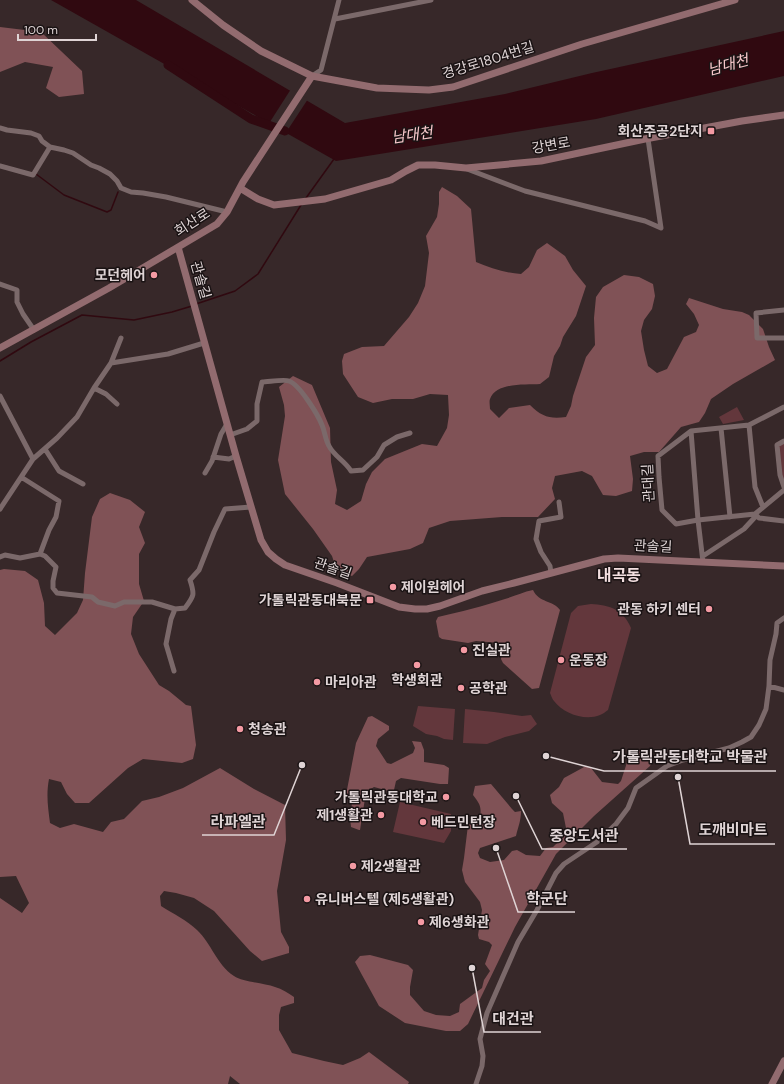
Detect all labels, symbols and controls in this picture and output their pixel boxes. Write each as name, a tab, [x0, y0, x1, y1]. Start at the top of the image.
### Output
scale bar	[18, 16, 96, 42]
text: 100 m	[24, 22, 58, 38]
street label: 경강로1804번길	[440, 37, 536, 83]
water label: 남대천	[705, 49, 753, 80]
water label: 남대천	[390, 122, 436, 148]
place label: 회산주공2단지	[618, 122, 703, 140]
marker: 회산주공2단지	[706, 126, 716, 136]
street label: 강변로	[530, 133, 572, 157]
street label: 회산로	[171, 204, 213, 240]
street label: 관솔길	[187, 259, 215, 301]
place label: 모던헤어	[94, 266, 146, 284]
marker: 모던헤어	[149, 270, 159, 280]
street label: 관대길	[638, 463, 658, 503]
street label: 관솔길	[633, 536, 673, 556]
street label: 관솔길	[312, 553, 354, 583]
district label: 내곡동	[597, 565, 641, 586]
place label: 제이원헤어	[401, 578, 465, 596]
marker: 제이원헤어	[388, 582, 398, 592]
place label: 가톨릭관동대북문	[259, 591, 362, 609]
marker: 가톨릭관동대북문	[365, 595, 375, 605]
place label: 관동 하키 센터	[617, 600, 701, 618]
marker: 관동 하키 센터	[704, 604, 714, 614]
place label: 진실관	[472, 641, 511, 659]
marker: 진실관	[459, 645, 469, 655]
place label: 운동장	[569, 651, 608, 669]
marker: 운동장	[556, 655, 566, 665]
marker: 학생회관	[412, 660, 422, 670]
place label: 학생회관	[391, 671, 443, 689]
place label: 마리아관	[325, 673, 377, 691]
marker: 마리아관	[312, 677, 322, 687]
place label: 공학관	[469, 679, 508, 697]
marker: 공학관	[456, 683, 466, 693]
place label: 청송관	[248, 720, 287, 738]
marker: 청송관	[235, 724, 245, 734]
callout: 가톨릭관동대학교 박물관	[604, 744, 776, 771]
text: 가톨릭관동대학교 박물관	[612, 747, 768, 767]
place label: 가톨릭관동대학교	[335, 788, 438, 806]
marker: 가톨릭관동대학교	[441, 792, 451, 802]
place label: 제1생활관	[316, 806, 373, 824]
callout: 라파엘관	[202, 808, 274, 835]
marker: 제1생활관	[376, 810, 386, 820]
text: 라파엘관	[210, 812, 266, 832]
place label: 베드민턴장	[431, 813, 496, 831]
marker: 베드민턴장	[418, 817, 428, 827]
callout: 도깨비마트	[690, 817, 775, 844]
text: 도깨비마트	[698, 820, 768, 840]
callout: 중앙도서관	[542, 822, 627, 849]
text: 중앙도서관	[549, 826, 619, 846]
place label: 제2생활관	[361, 857, 421, 875]
marker: 제2생활관	[348, 861, 358, 871]
callout: 학군단	[518, 885, 575, 912]
text: 학군단	[526, 889, 568, 909]
place label: 유니버스텔 (제5생활관)	[315, 890, 455, 908]
marker: 유니버스텔 (제5생활관)	[302, 894, 312, 904]
place label: 제6생화관	[429, 913, 490, 931]
marker: 제6생화관	[416, 917, 426, 927]
callout: 대건관	[484, 1005, 541, 1032]
text: 대건관	[492, 1009, 534, 1029]

